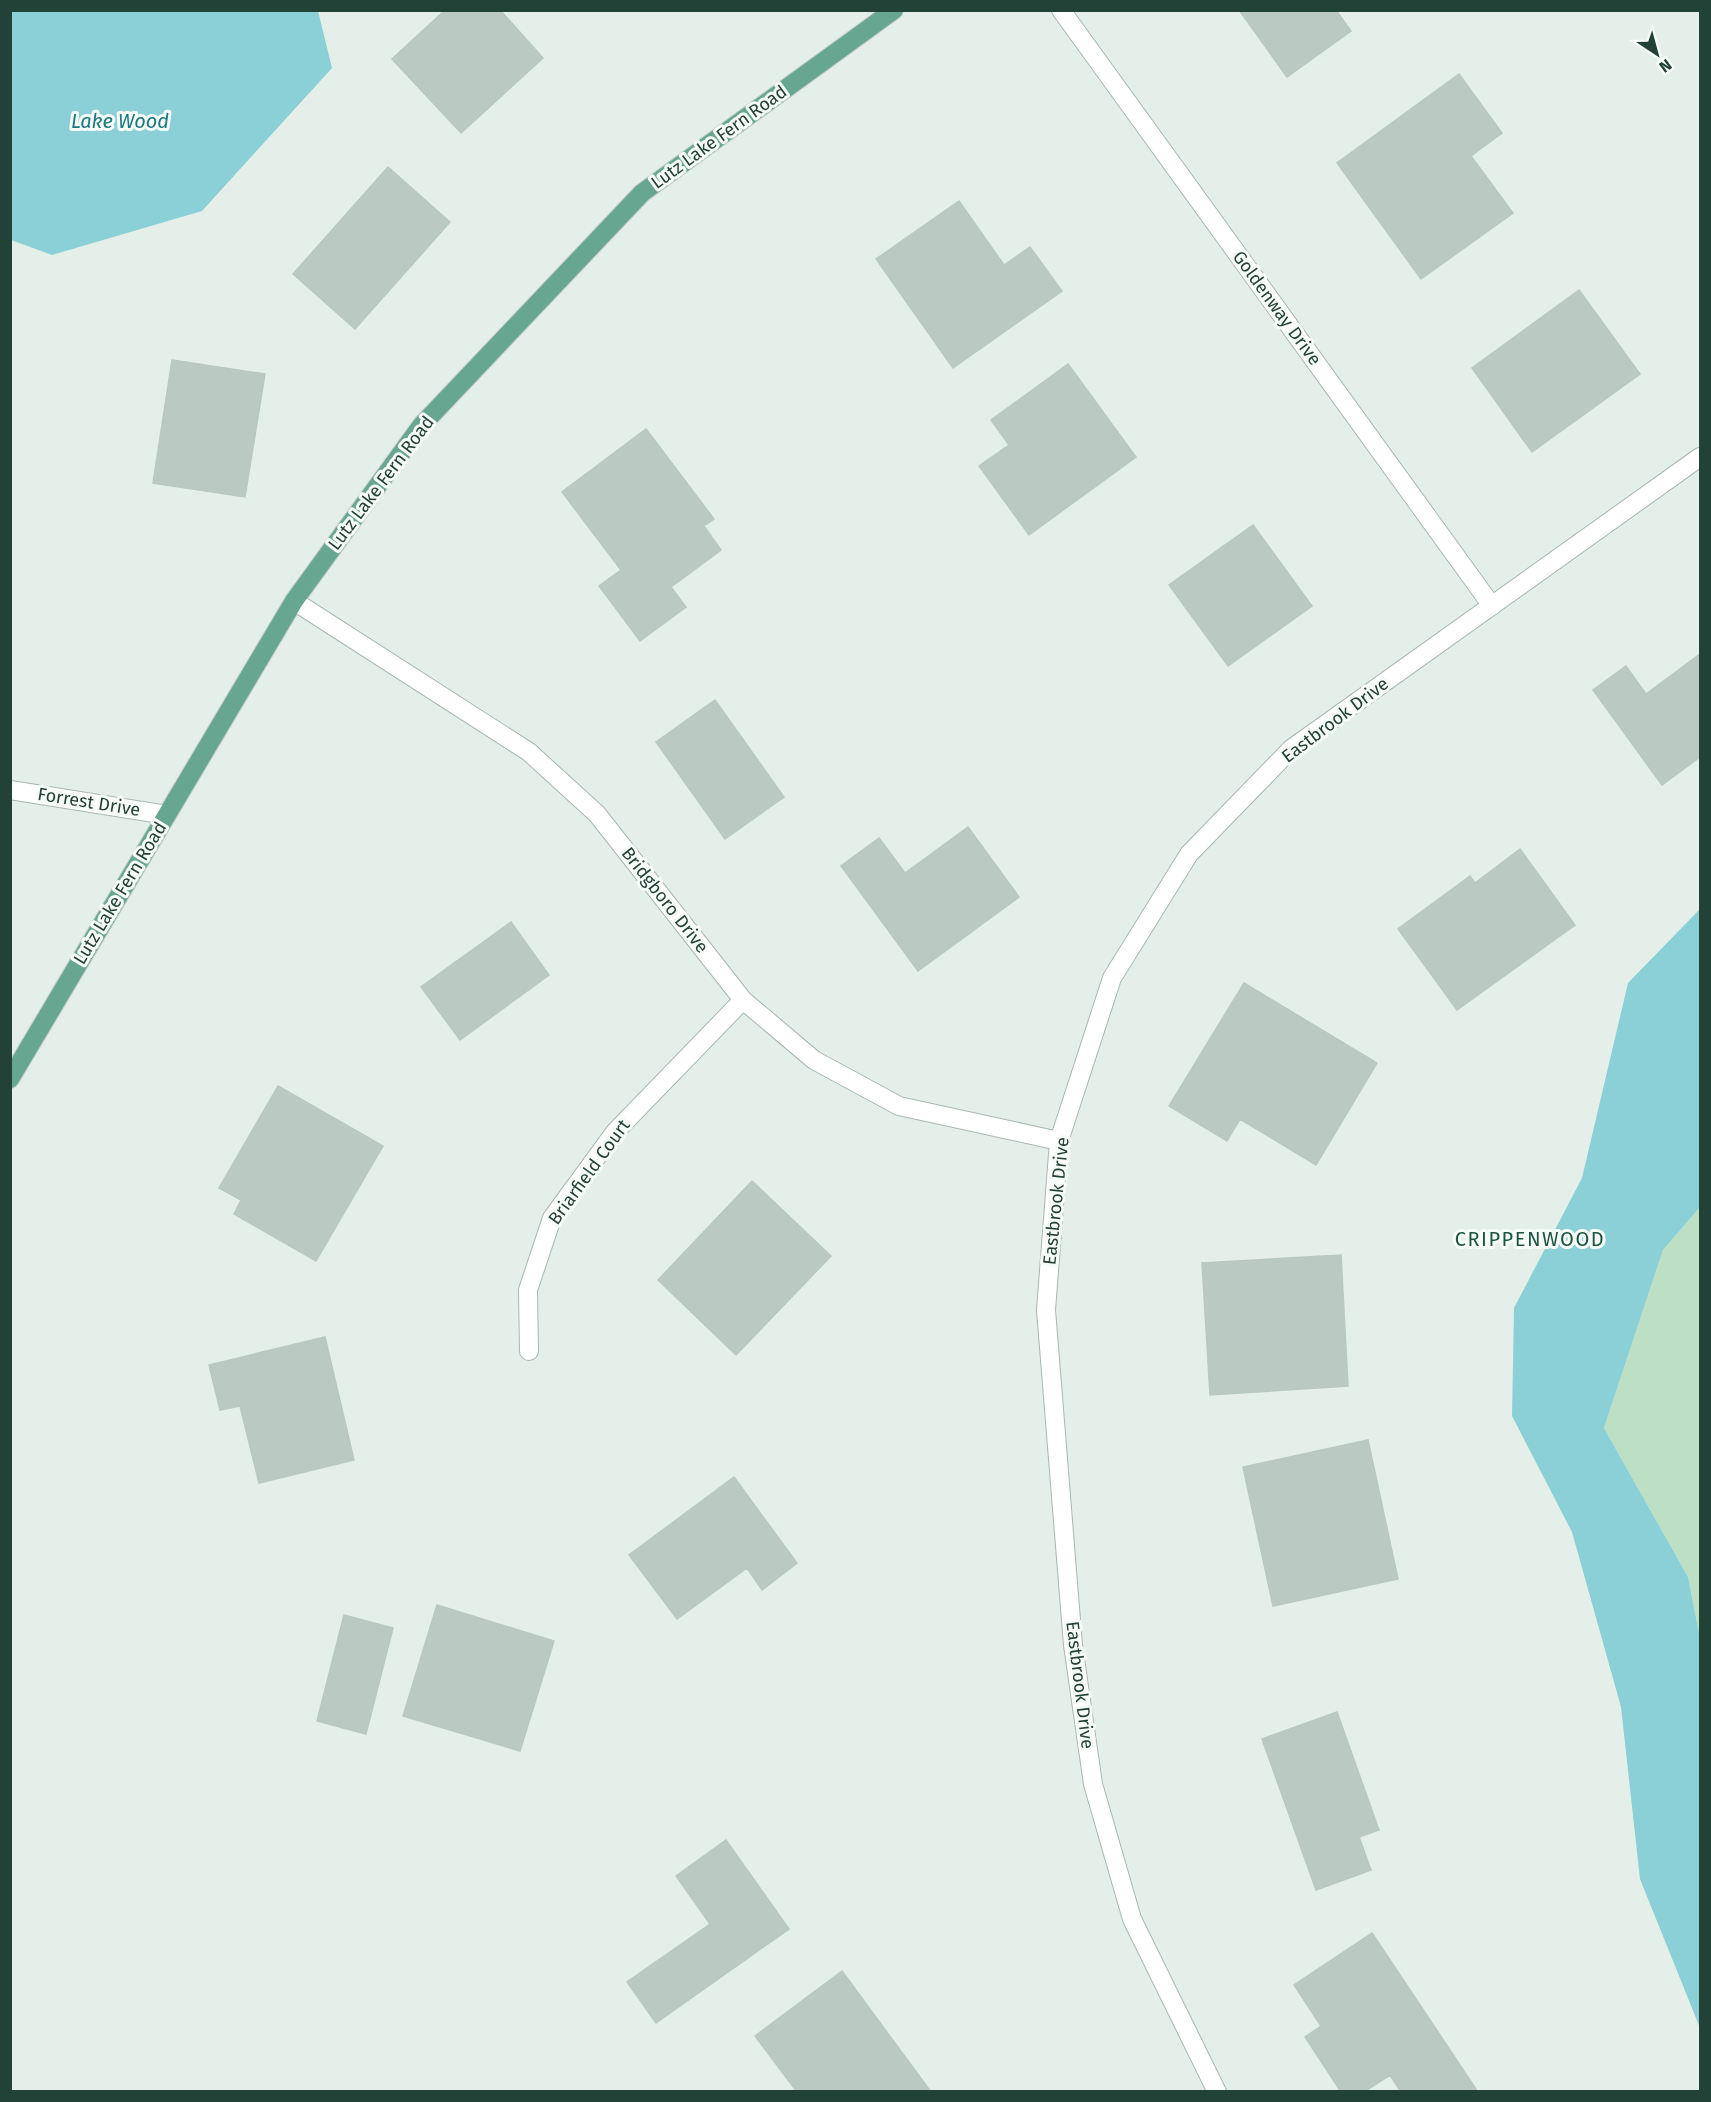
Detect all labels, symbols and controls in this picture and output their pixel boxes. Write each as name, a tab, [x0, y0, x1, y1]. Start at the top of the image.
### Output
north arrow	[1627, 24, 1687, 84]
text: N	[1656, 55, 1675, 77]
street label: Lutz Lake Fern Road	[647, 80, 791, 194]
water label: Lake Wood	[71, 109, 169, 133]
street label: Goldenway Drive	[1228, 246, 1326, 370]
street label: Lutz Lake Fern Road	[323, 412, 439, 554]
street label: Eastbrook Drive	[1277, 673, 1393, 767]
street label: Forrest Drive	[36, 783, 142, 821]
street label: Lutz Lake Fern Road	[69, 818, 171, 968]
street label: Bridgboro Drive	[617, 843, 713, 957]
street label: Briarfield Court	[543, 1115, 635, 1229]
street label: Eastbrook Drive	[1038, 1136, 1074, 1266]
district label: CRIPPENWOOD	[1455, 1227, 1605, 1251]
street label: Eastbrook Drive	[1061, 1620, 1099, 1750]

